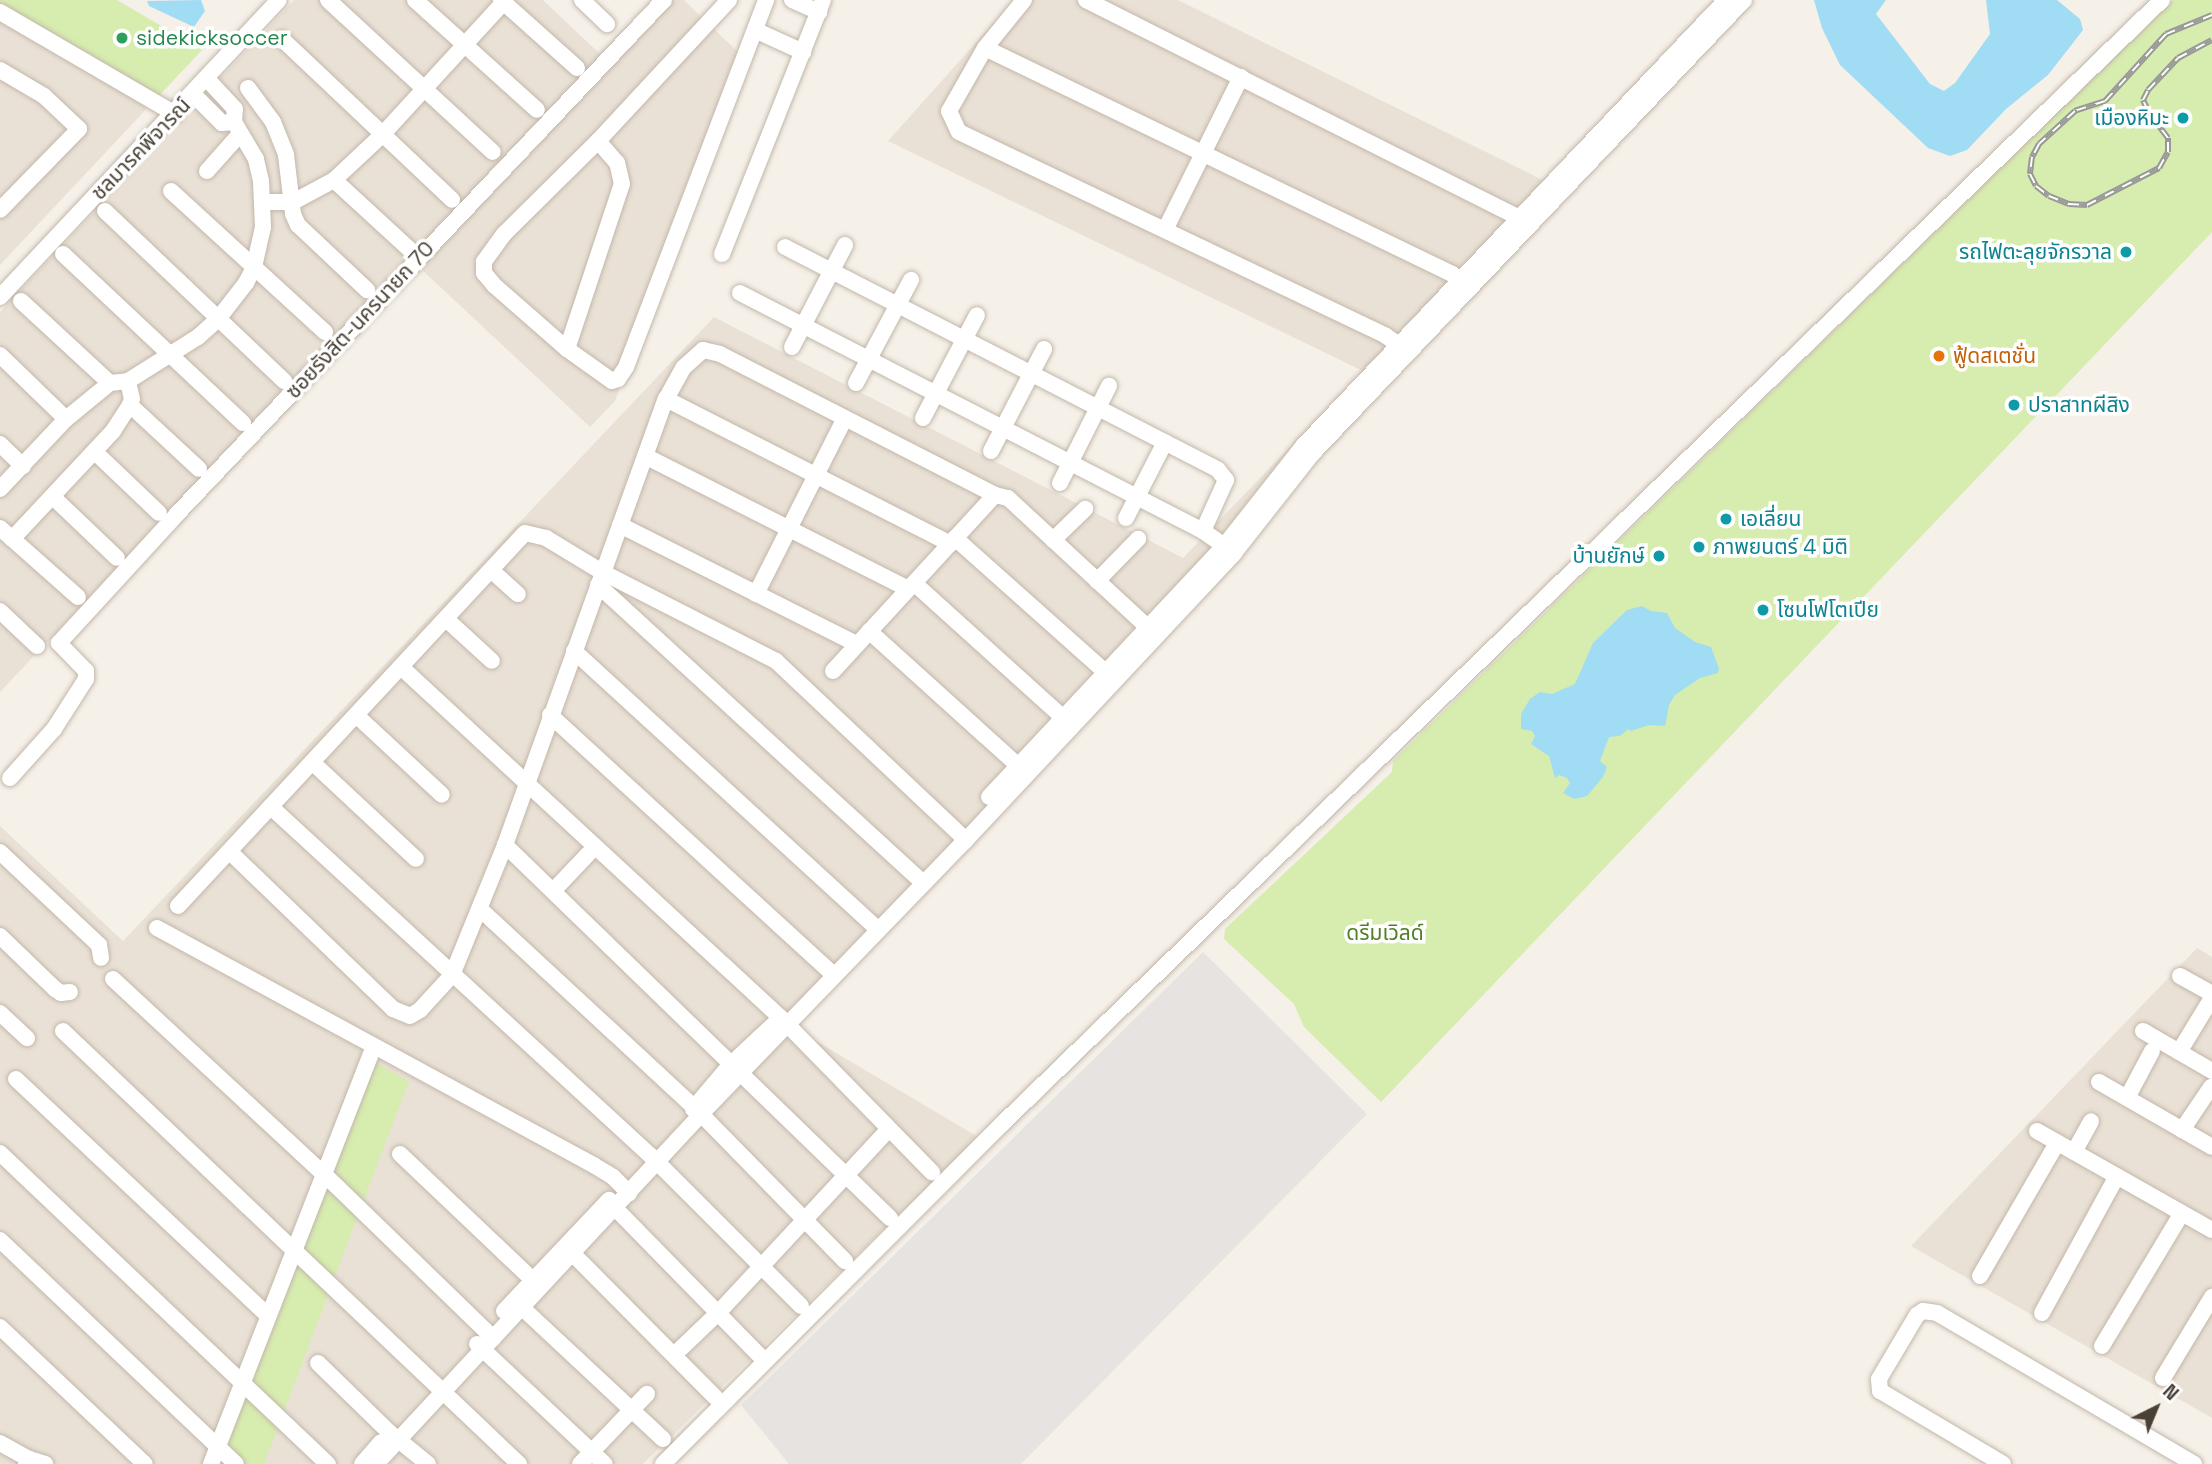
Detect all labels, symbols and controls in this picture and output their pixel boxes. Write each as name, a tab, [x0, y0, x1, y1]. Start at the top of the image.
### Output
place label: sidekicksoccer	[136, 25, 288, 51]
marker: sidekicksoccer	[114, 30, 130, 46]
street label: ชลมารคพิจารณ์	[86, 93, 196, 205]
place label: เมืองหิมะ	[2094, 105, 2169, 131]
marker: เมืองหิมะ	[2175, 110, 2191, 126]
street label: ซอยรังสิต-นครนายก 70	[281, 236, 439, 404]
place label: รถไฟตะลุยจักรวาล	[1959, 239, 2112, 265]
marker: รถไฟตะลุยจักรวาล	[2118, 244, 2134, 260]
place label: ฟู้ดสเตชั่น	[1953, 343, 2036, 369]
marker: ฟู้ดสเตชั่น	[1931, 348, 1947, 364]
place label: ปราสาทผีสิง	[2028, 392, 2130, 418]
marker: ปราสาทผีสิง	[2006, 397, 2022, 413]
place label: เอเลี่ยน	[1740, 506, 1801, 532]
marker: เอเลี่ยน	[1718, 511, 1734, 527]
place label: ภาพยนตร์ 4 มิติ	[1713, 534, 1848, 560]
marker: ภาพยนตร์ 4 มิติ	[1691, 539, 1707, 555]
place label: บ้านยักษ์	[1572, 543, 1645, 569]
marker: บ้านยักษ์	[1651, 548, 1667, 564]
place label: โซนโฟโตเปีย	[1777, 597, 1879, 623]
marker: โซนโฟโตเปีย	[1755, 602, 1771, 618]
park label: ดรีมเวิลด์	[1346, 920, 1424, 946]
north arrow	[2121, 1373, 2191, 1443]
text: N	[2157, 1379, 2184, 1406]

